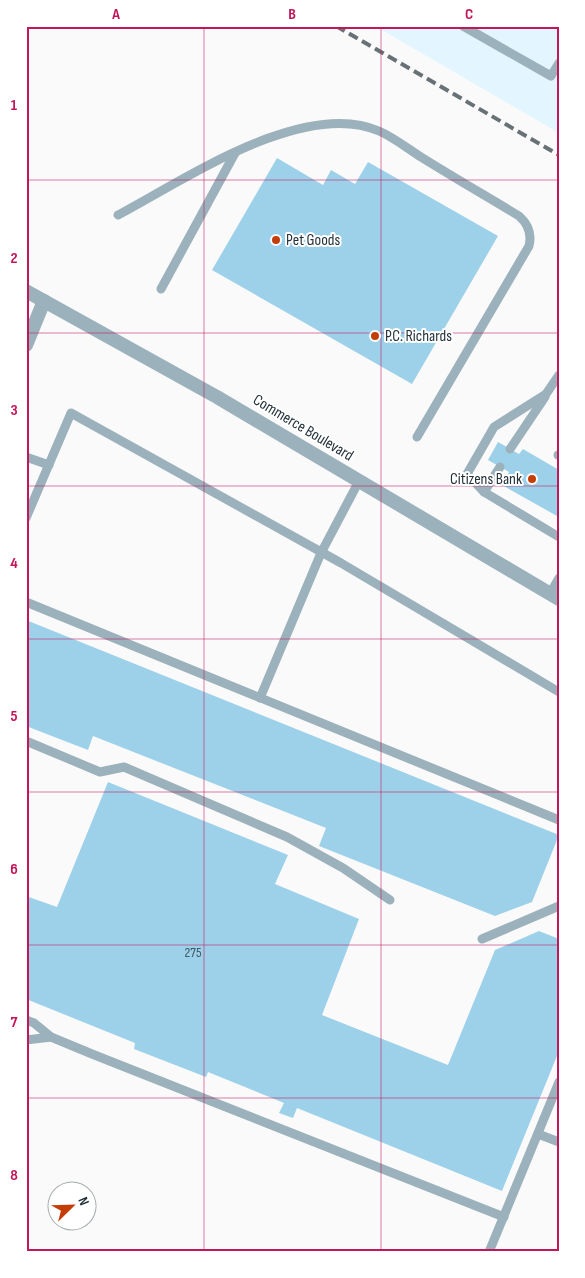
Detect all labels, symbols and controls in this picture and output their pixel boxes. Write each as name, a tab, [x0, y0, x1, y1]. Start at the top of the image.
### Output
text: A	[111, 5, 120, 24]
text: B	[288, 5, 296, 24]
text: C	[465, 5, 473, 24]
text: 1	[11, 96, 18, 115]
place label: Pet Goods	[286, 231, 341, 250]
marker: Pet Goods	[270, 234, 282, 246]
text: 2	[10, 249, 18, 268]
place label: P.C. Richards	[385, 327, 452, 346]
marker: P.C. Richards	[369, 330, 381, 342]
street label: Commerce Boulevard	[249, 391, 357, 465]
text: 3	[10, 401, 18, 420]
place label: Citizens Bank	[450, 470, 522, 489]
marker: Citizens Bank	[526, 473, 538, 485]
text: 4	[10, 554, 18, 573]
text: 5	[10, 707, 18, 726]
text: 6	[10, 860, 18, 879]
house number: 275	[185, 944, 202, 961]
text: 7	[11, 1013, 18, 1032]
text: 8	[10, 1166, 18, 1185]
north arrow	[48, 1180, 98, 1230]
text: N	[74, 1194, 93, 1208]

